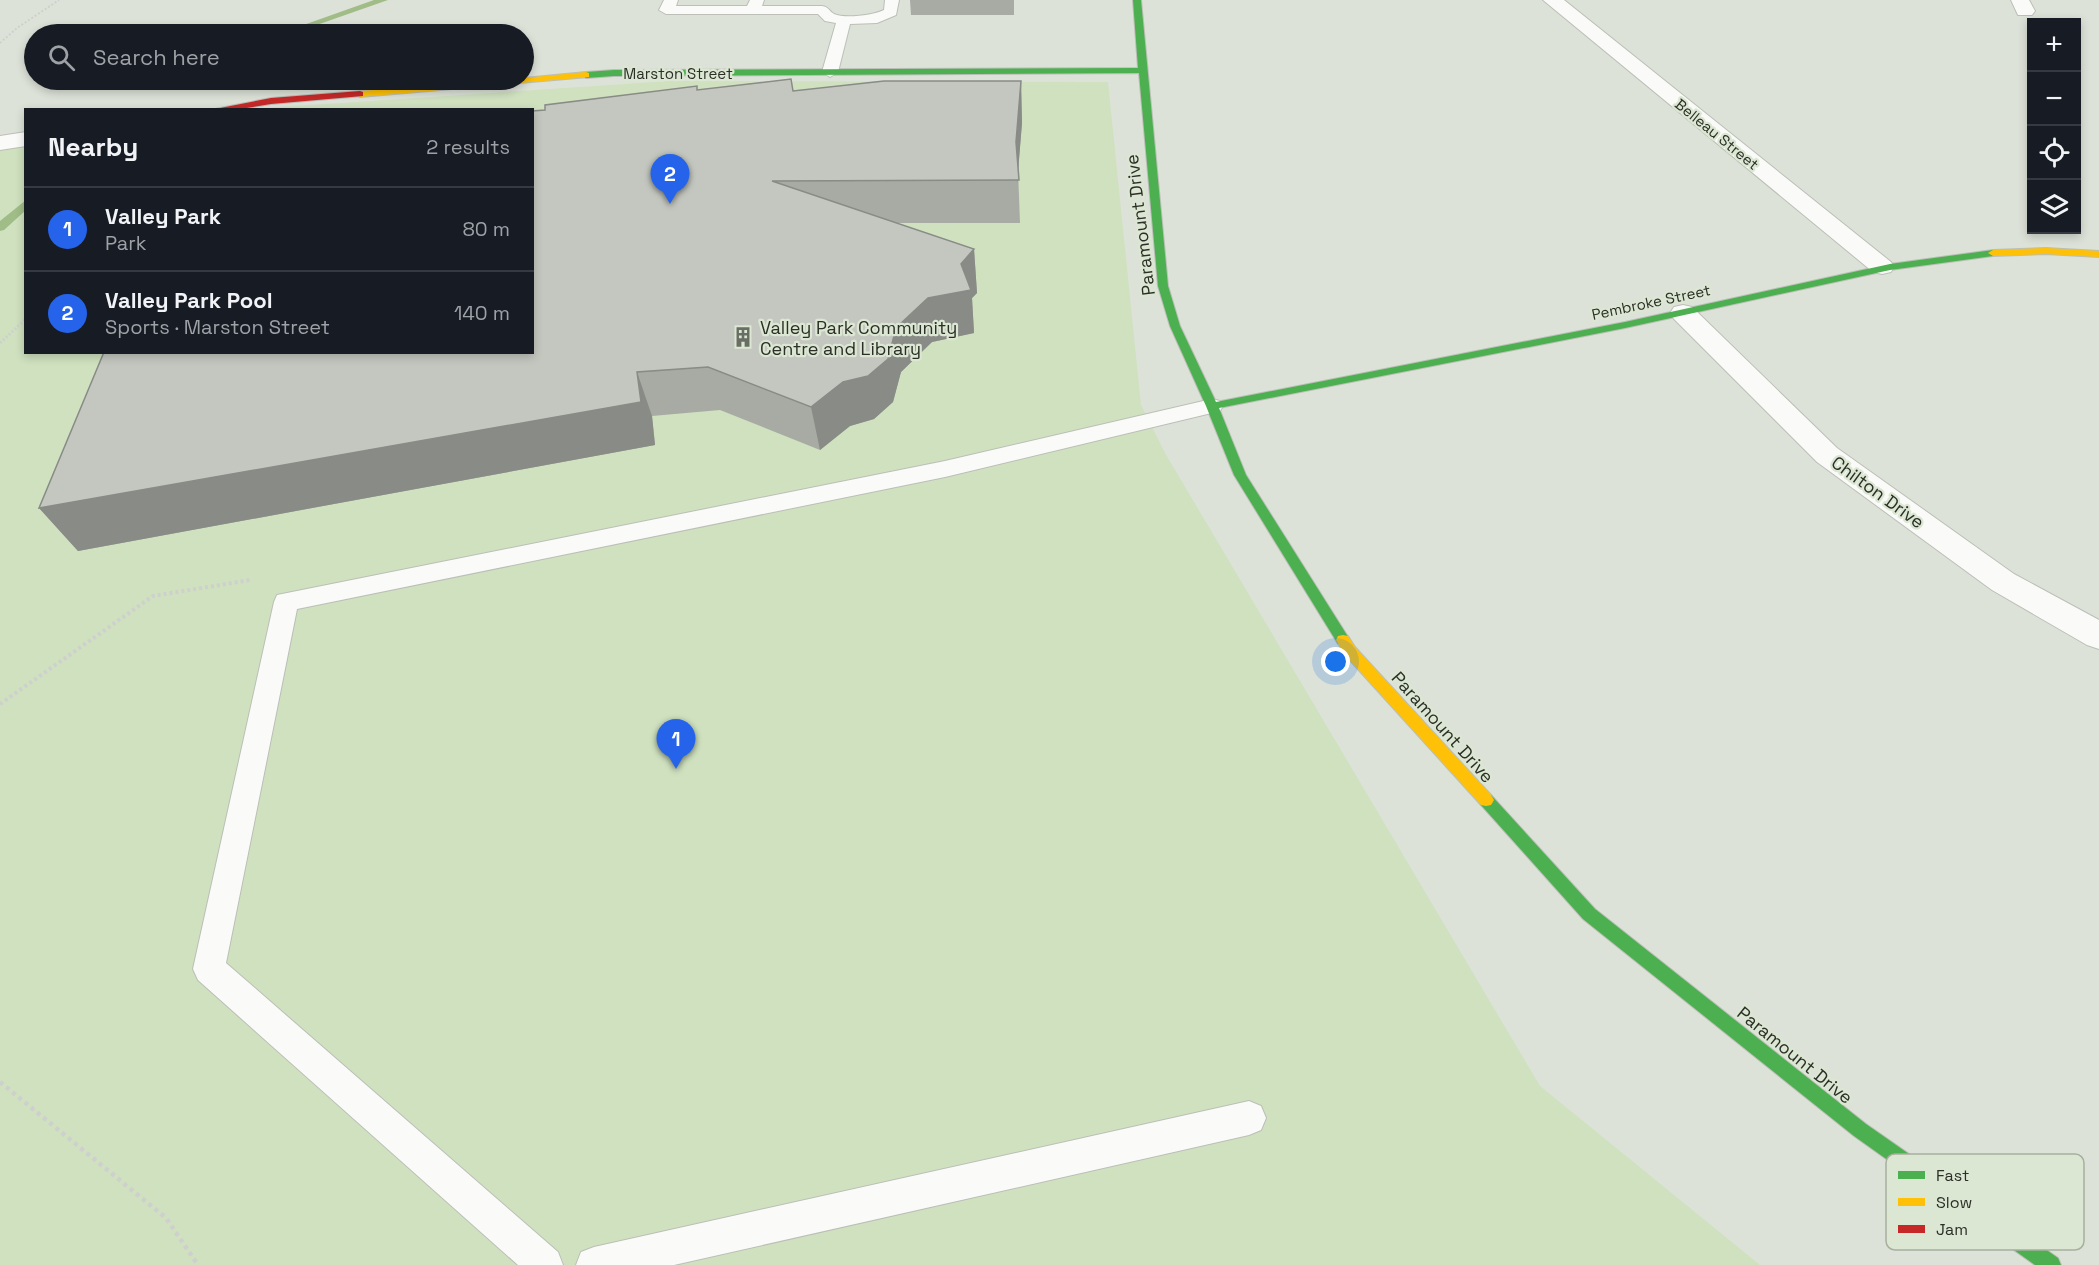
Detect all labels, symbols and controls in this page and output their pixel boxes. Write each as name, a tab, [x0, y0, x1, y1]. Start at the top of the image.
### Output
map controls	[2027, 18, 2081, 234]
button: +	[2027, 18, 2081, 72]
search box	[24, 24, 534, 90]
icon: search	[45, 41, 78, 74]
text: Search here	[93, 43, 220, 71]
street label: Marston Street	[623, 64, 733, 83]
button: −	[2027, 72, 2081, 126]
street label: Belleau Street	[1671, 94, 1763, 174]
button: locate	[2027, 126, 2081, 180]
text: Nearby	[48, 130, 138, 164]
text: 2 results	[426, 134, 510, 160]
street label: Paramount Drive	[1120, 153, 1160, 297]
pin: 2	[650, 154, 690, 204]
button: layers	[2027, 180, 2081, 234]
text: Valley Park	[105, 202, 221, 230]
text: 1	[63, 216, 72, 242]
text: 80 m	[462, 216, 510, 242]
text: Park	[105, 230, 147, 256]
street label: Pembroke Street	[1590, 280, 1712, 324]
text: Valley Park Pool	[105, 286, 273, 314]
text: 2	[62, 300, 73, 326]
text: 140 m	[454, 300, 510, 326]
text: Sports · Marston Street	[105, 314, 330, 340]
place label: Valley Park Community Centre and Library	[760, 316, 957, 360]
building icon: Valley Park Community Centre and Library	[731, 325, 755, 349]
street label: Chilton Drive	[1827, 451, 1929, 533]
your location	[1321, 647, 1350, 676]
street label: Paramount Drive	[1387, 666, 1499, 788]
pin: 1	[656, 720, 696, 769]
street label: Paramount Drive	[1732, 1001, 1858, 1109]
legend	[1886, 1154, 2084, 1250]
text: Fast	[1936, 1165, 1969, 1186]
text: Slow	[1936, 1192, 1972, 1213]
text: Jam	[1936, 1219, 1968, 1240]

